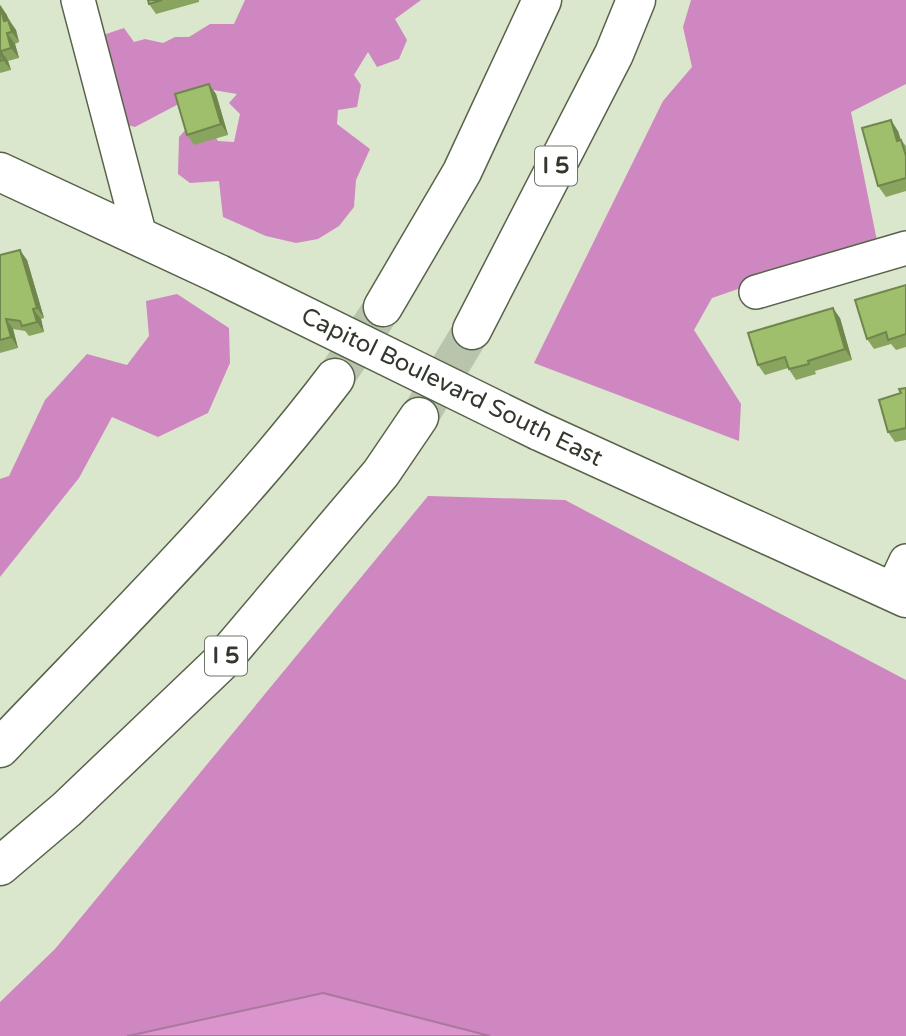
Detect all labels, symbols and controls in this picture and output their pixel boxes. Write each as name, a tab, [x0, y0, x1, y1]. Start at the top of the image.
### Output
road number: I 5	[535, 146, 577, 186]
street label: Capitol Boulevard South East	[297, 301, 607, 473]
road number: I 5	[205, 636, 247, 676]

